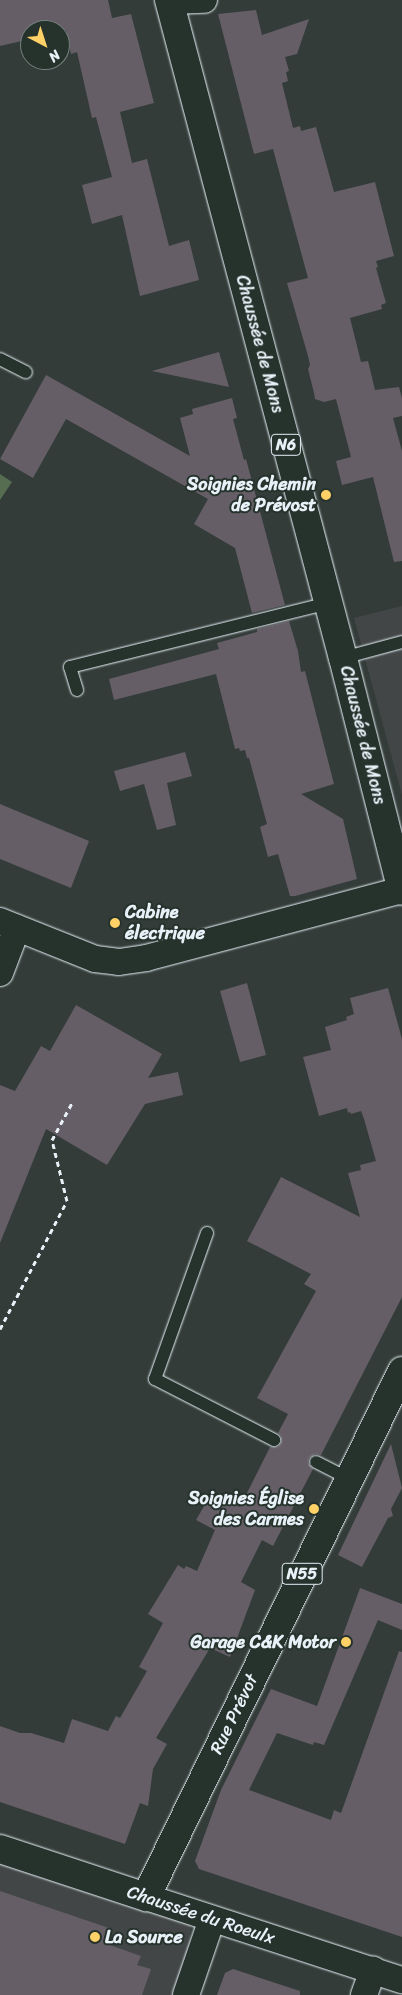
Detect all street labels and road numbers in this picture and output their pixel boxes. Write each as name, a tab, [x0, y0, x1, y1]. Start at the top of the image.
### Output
street label: Chaussée de Mons	[231, 272, 289, 416]
road number: N6	[270, 432, 302, 458]
street label: Chaussée de Mons	[335, 663, 391, 807]
road number: N55	[281, 1560, 323, 1588]
street label: Rue Prévot	[205, 1670, 263, 1758]
street label: Chaussée du Roeulx	[124, 1881, 278, 1949]

